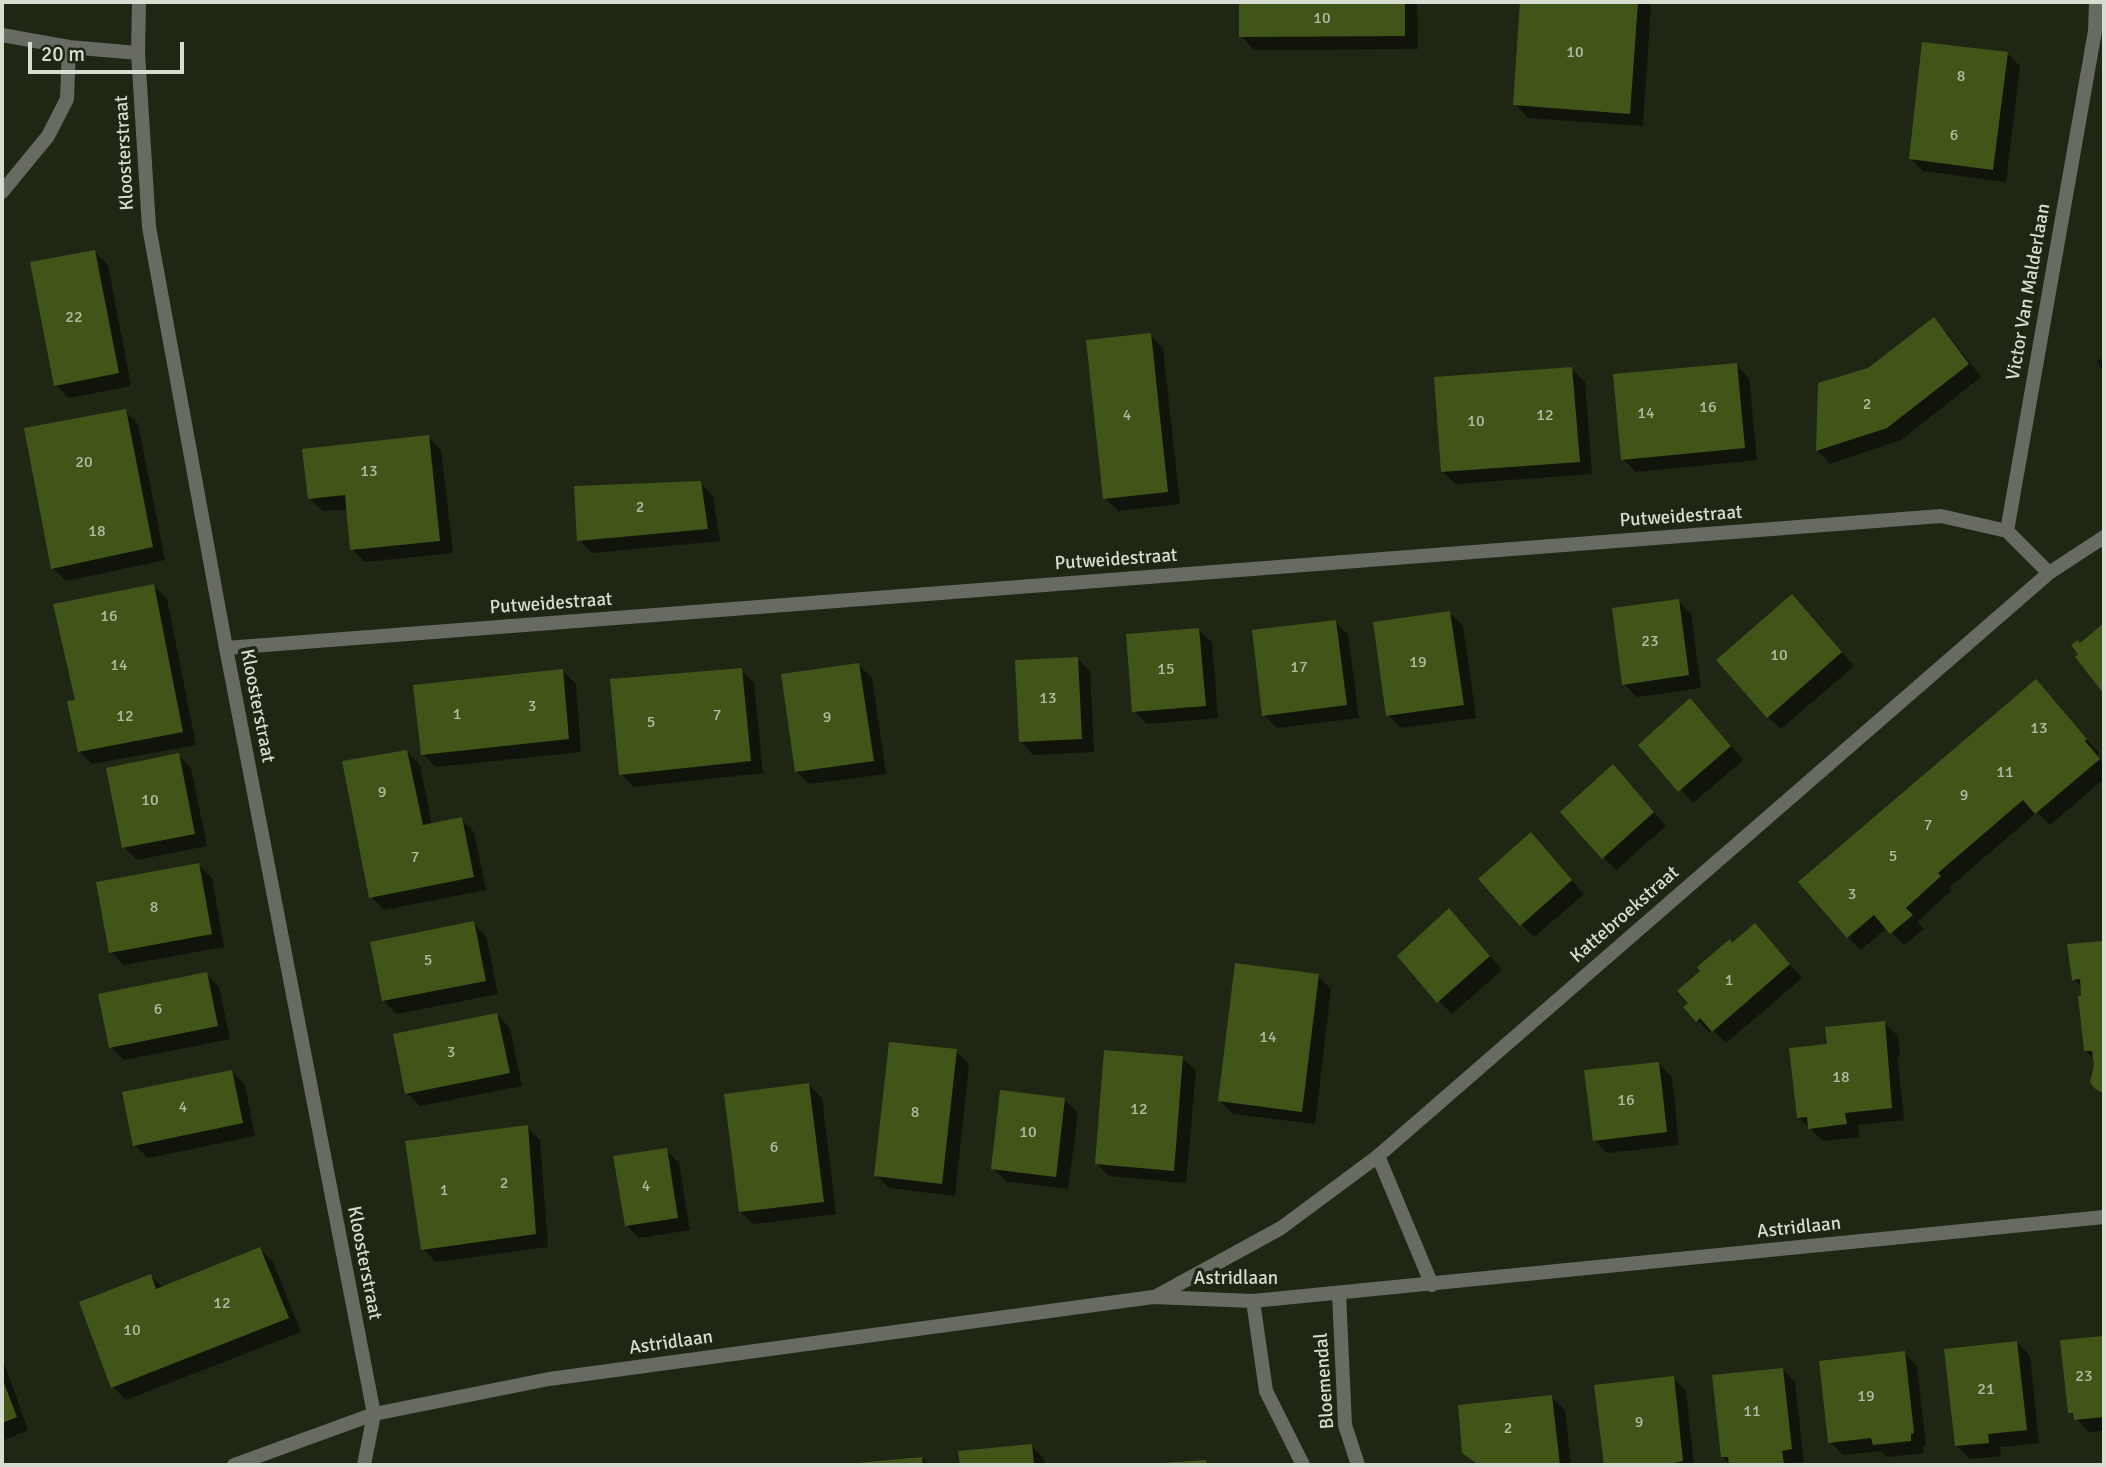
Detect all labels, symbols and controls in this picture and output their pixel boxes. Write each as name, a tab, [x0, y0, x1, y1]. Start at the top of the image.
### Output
house number: 10	[1313, 9, 1331, 29]
scale bar	[32, 28, 187, 72]
text: 20 m	[41, 41, 85, 67]
house number: 10	[1566, 43, 1584, 63]
house number: 8	[1957, 67, 1965, 87]
street label: Kloosterstraat	[111, 95, 139, 211]
house number: 6	[1950, 126, 1958, 146]
street label: Victor Van Malderlaan	[2002, 202, 2056, 382]
house number: 22	[65, 308, 83, 328]
house number: 2	[1863, 395, 1871, 415]
house number: 16	[1699, 398, 1717, 418]
house number: 14	[1637, 404, 1655, 424]
house number: 4	[1123, 406, 1131, 426]
house number: 12	[1536, 406, 1554, 426]
house number: 10	[1467, 412, 1485, 432]
house number: 20	[75, 453, 93, 473]
house number: 13	[360, 462, 378, 482]
house number: 2	[636, 498, 644, 518]
street label: Putweidestraat	[1619, 501, 1743, 533]
house number: 18	[88, 522, 106, 542]
street label: Putweidestraat	[1054, 544, 1178, 576]
street label: Putweidestraat	[489, 588, 613, 620]
house number: 16	[100, 607, 118, 627]
house number: 23	[1641, 632, 1659, 652]
house number: 10	[1770, 646, 1788, 666]
street label: Kloosterstraat	[235, 647, 279, 765]
house number: 19	[1409, 653, 1427, 673]
house number: 14	[110, 656, 128, 676]
house number: 17	[1290, 658, 1308, 678]
house number: 15	[1157, 660, 1175, 680]
house number: 13	[1039, 689, 1057, 709]
house number: 3	[528, 697, 536, 717]
house number: 1	[453, 705, 461, 725]
house number: 7	[713, 706, 721, 726]
house number: 12	[116, 707, 134, 727]
house number: 9	[823, 708, 831, 728]
house number: 5	[647, 713, 655, 733]
house number: 13	[2030, 719, 2048, 739]
house number: 11	[1996, 763, 2014, 783]
house number: 9	[378, 783, 386, 803]
house number: 9	[1960, 786, 1968, 806]
house number: 10	[141, 791, 159, 811]
house number: 7	[1924, 816, 1932, 836]
house number: 5	[1889, 847, 1897, 867]
house number: 7	[411, 848, 419, 868]
street label: Kattebroekstraat	[1566, 862, 1684, 968]
house number: 3	[1848, 885, 1856, 905]
house number: 8	[150, 898, 158, 918]
house number: 5	[424, 951, 432, 971]
house number: 1	[1725, 971, 1733, 991]
house number: 6	[154, 1000, 162, 1020]
house number: 14	[1259, 1028, 1277, 1048]
house number: 3	[447, 1043, 455, 1063]
house number: 18	[1832, 1068, 1850, 1088]
house number: 16	[1617, 1091, 1635, 1111]
house number: 4	[179, 1098, 187, 1118]
house number: 12	[1130, 1100, 1148, 1120]
house number: 8	[911, 1103, 919, 1123]
house number: 10	[1019, 1123, 1037, 1143]
house number: 6	[770, 1138, 778, 1158]
house number: 2	[500, 1174, 508, 1194]
house number: 4	[642, 1177, 650, 1197]
house number: 1	[440, 1181, 448, 1201]
street label: Kloosterstraat	[342, 1204, 386, 1322]
street label: Astridlaan	[1756, 1212, 1842, 1244]
street label: Astridlaan	[1194, 1268, 1278, 1290]
house number: 12	[213, 1294, 231, 1314]
house number: 10	[123, 1321, 141, 1341]
street label: Astridlaan	[628, 1326, 714, 1360]
street label: Bloemendal	[1310, 1332, 1340, 1430]
house number: 23	[2075, 1367, 2093, 1387]
house number: 21	[1977, 1380, 1995, 1400]
house number: 19	[1857, 1387, 1875, 1407]
house number: 11	[1743, 1402, 1761, 1422]
house number: 9	[1635, 1413, 1643, 1433]
house number: 2	[1504, 1419, 1512, 1439]

